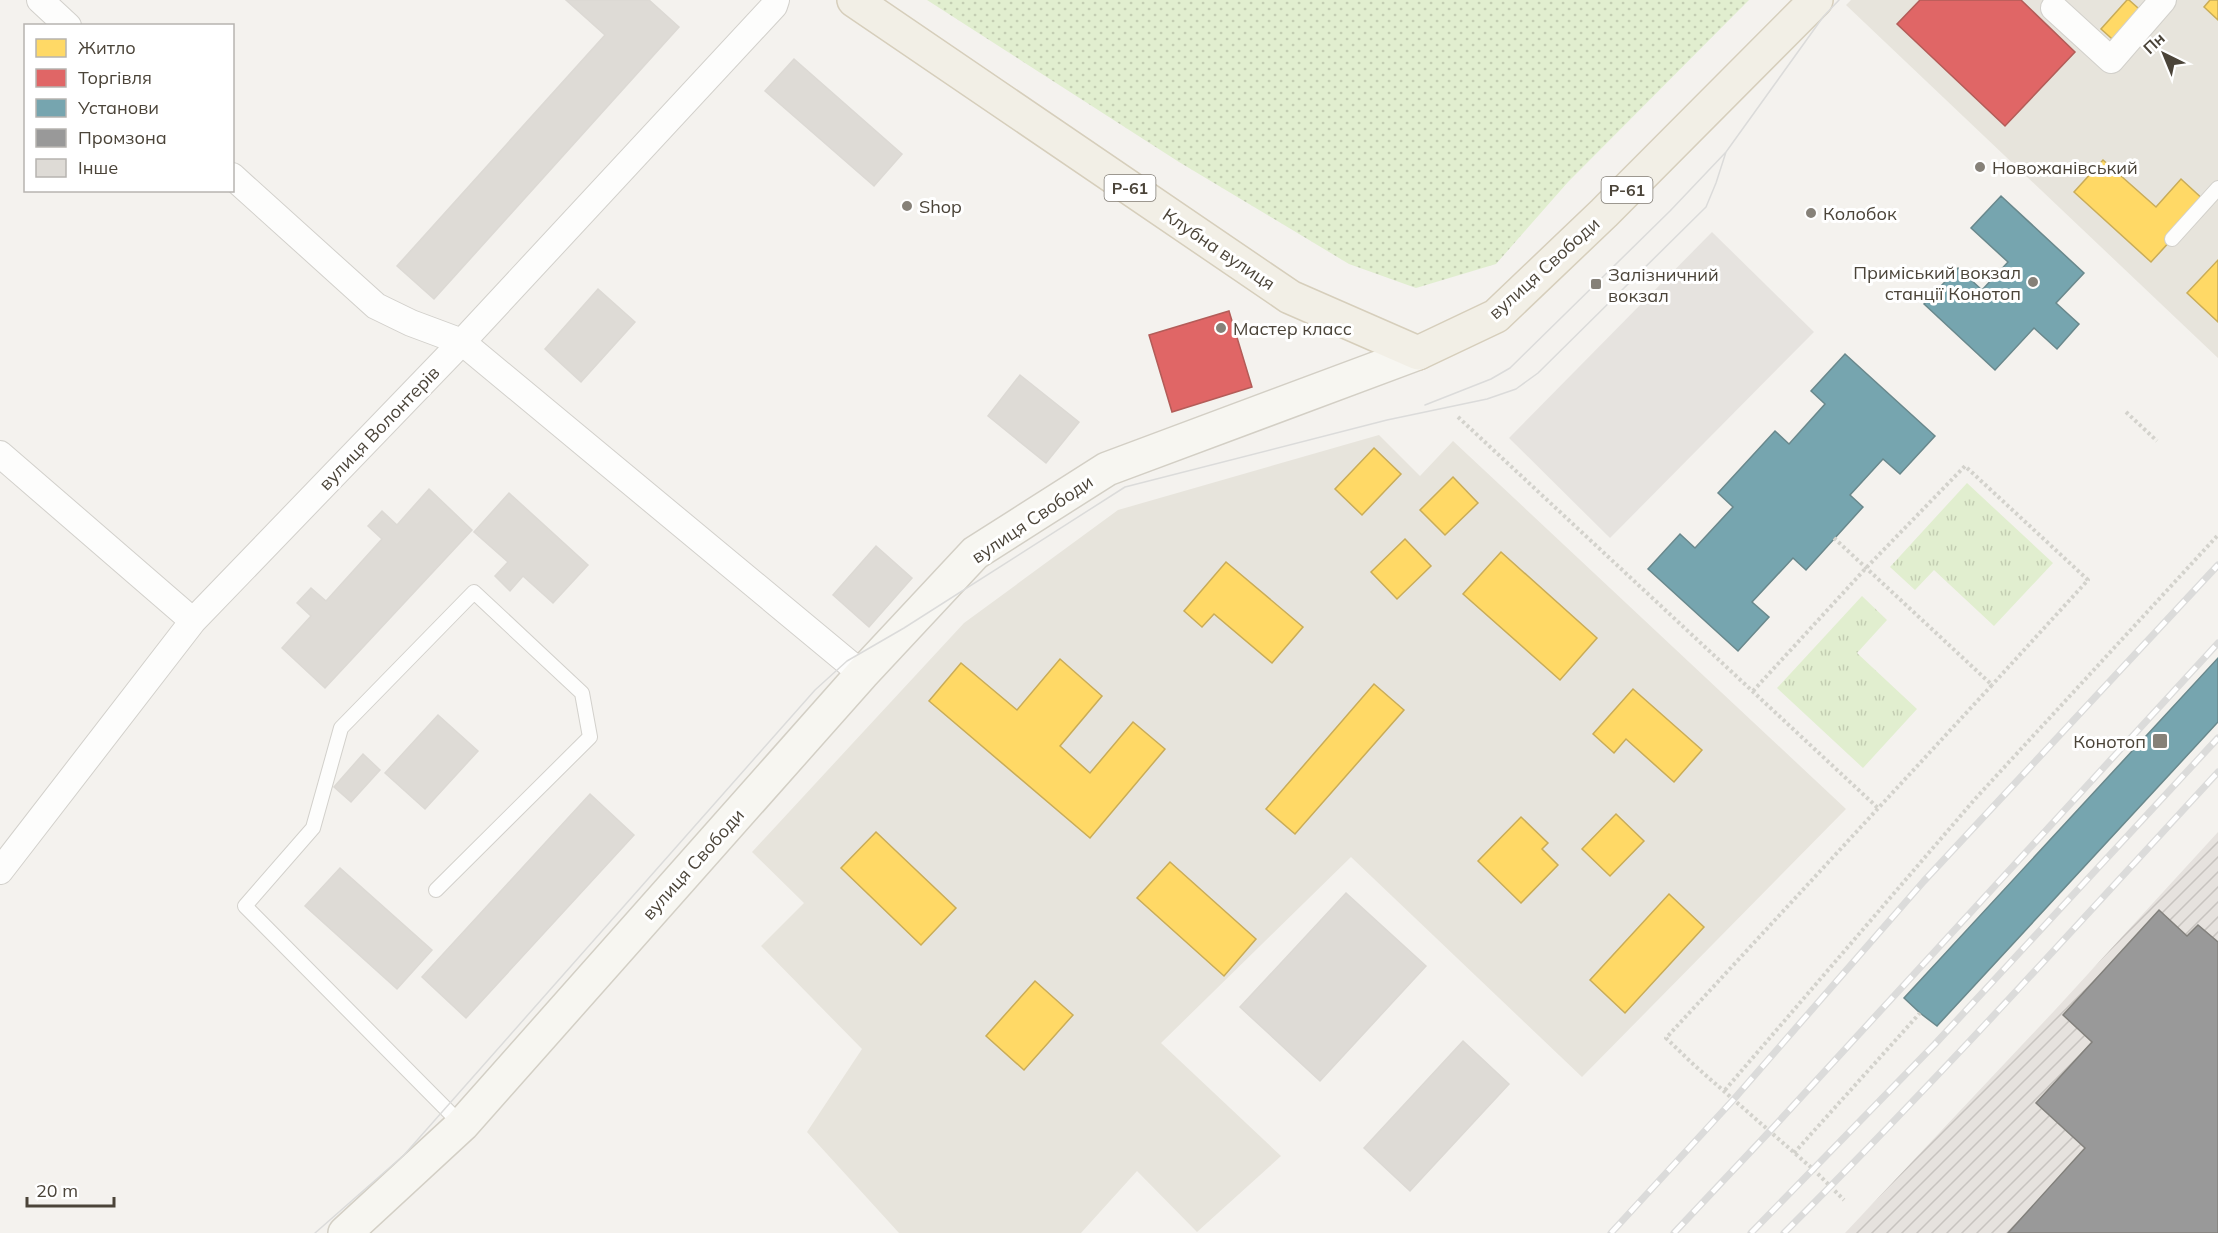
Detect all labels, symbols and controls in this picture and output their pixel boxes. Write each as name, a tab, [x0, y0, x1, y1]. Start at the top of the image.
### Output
legend	[24, 24, 234, 192]
north arrow	[2134, 24, 2194, 84]
text: Пн	[2139, 28, 2169, 58]
text: Житло	[78, 36, 136, 59]
text: Торгівля	[78, 66, 152, 89]
text: Установи	[77, 96, 159, 119]
text: Промзона	[78, 126, 167, 149]
text: Інше	[78, 156, 118, 179]
place label: Новожанівський	[1992, 156, 2138, 179]
marker: Новожанівський	[1973, 160, 1987, 174]
road number: Р-61	[1104, 175, 1156, 201]
road number: Р-61	[1602, 177, 1652, 203]
place label: Shop	[919, 195, 962, 218]
marker: Shop	[900, 199, 914, 213]
place label: Колобок	[1823, 202, 1897, 225]
street label: Клубна вулиця	[1158, 203, 1280, 295]
marker: Колобок	[1804, 206, 1818, 220]
street label: вулиця Свободи	[1484, 212, 1604, 324]
place label: Приміський вокзал станції Конотоп	[1853, 261, 2021, 305]
place label: Залізничний вокзал	[1608, 263, 1719, 307]
marker: Приміський вокзал станції Конотоп	[2026, 275, 2040, 289]
marker: Залізничний вокзал	[1589, 277, 1603, 291]
place label: Мастер класс	[1233, 317, 1352, 340]
marker: Мастер класс	[1214, 321, 1228, 335]
street label: вулиця Волонтерів	[314, 361, 444, 495]
street label: вулиця Свободи	[967, 470, 1097, 568]
place label: Конотоп	[2073, 730, 2146, 753]
marker: Конотоп	[2151, 732, 2169, 750]
street label: вулиця Свободи	[637, 804, 749, 924]
scale bar	[27, 1170, 114, 1208]
text: 20 m	[36, 1179, 78, 1202]

